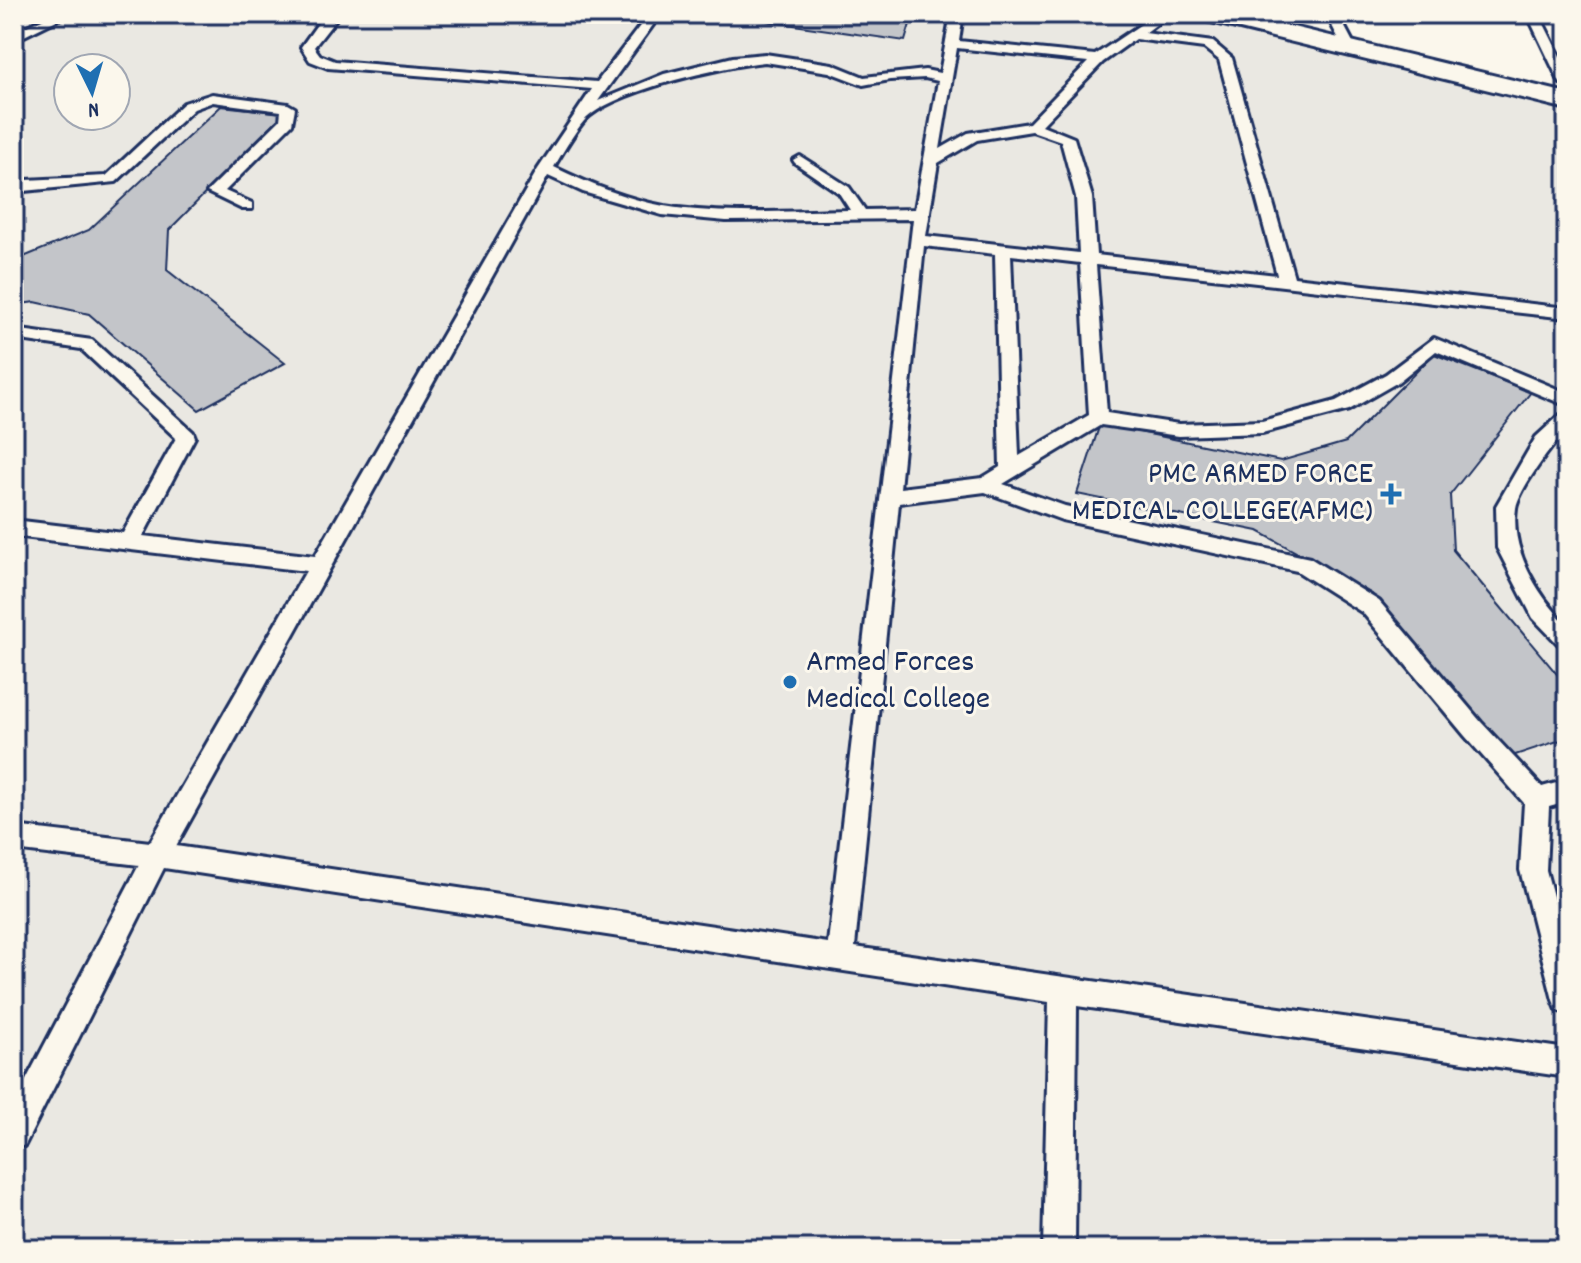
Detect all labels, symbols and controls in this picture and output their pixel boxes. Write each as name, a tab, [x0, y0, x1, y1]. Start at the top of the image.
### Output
north arrow	[52, 52, 132, 132]
text: N	[87, 93, 100, 124]
place label: PMC ARMED FORCE MEDICAL COLLEGE(AFMC)	[1072, 453, 1373, 536]
marker: PMC ARMED FORCE MEDICAL COLLEGE(AFMC)	[1380, 483, 1402, 505]
place label: Armed Forces Medical College	[806, 641, 990, 724]
marker: Armed Forces Medical College	[781, 673, 799, 691]

